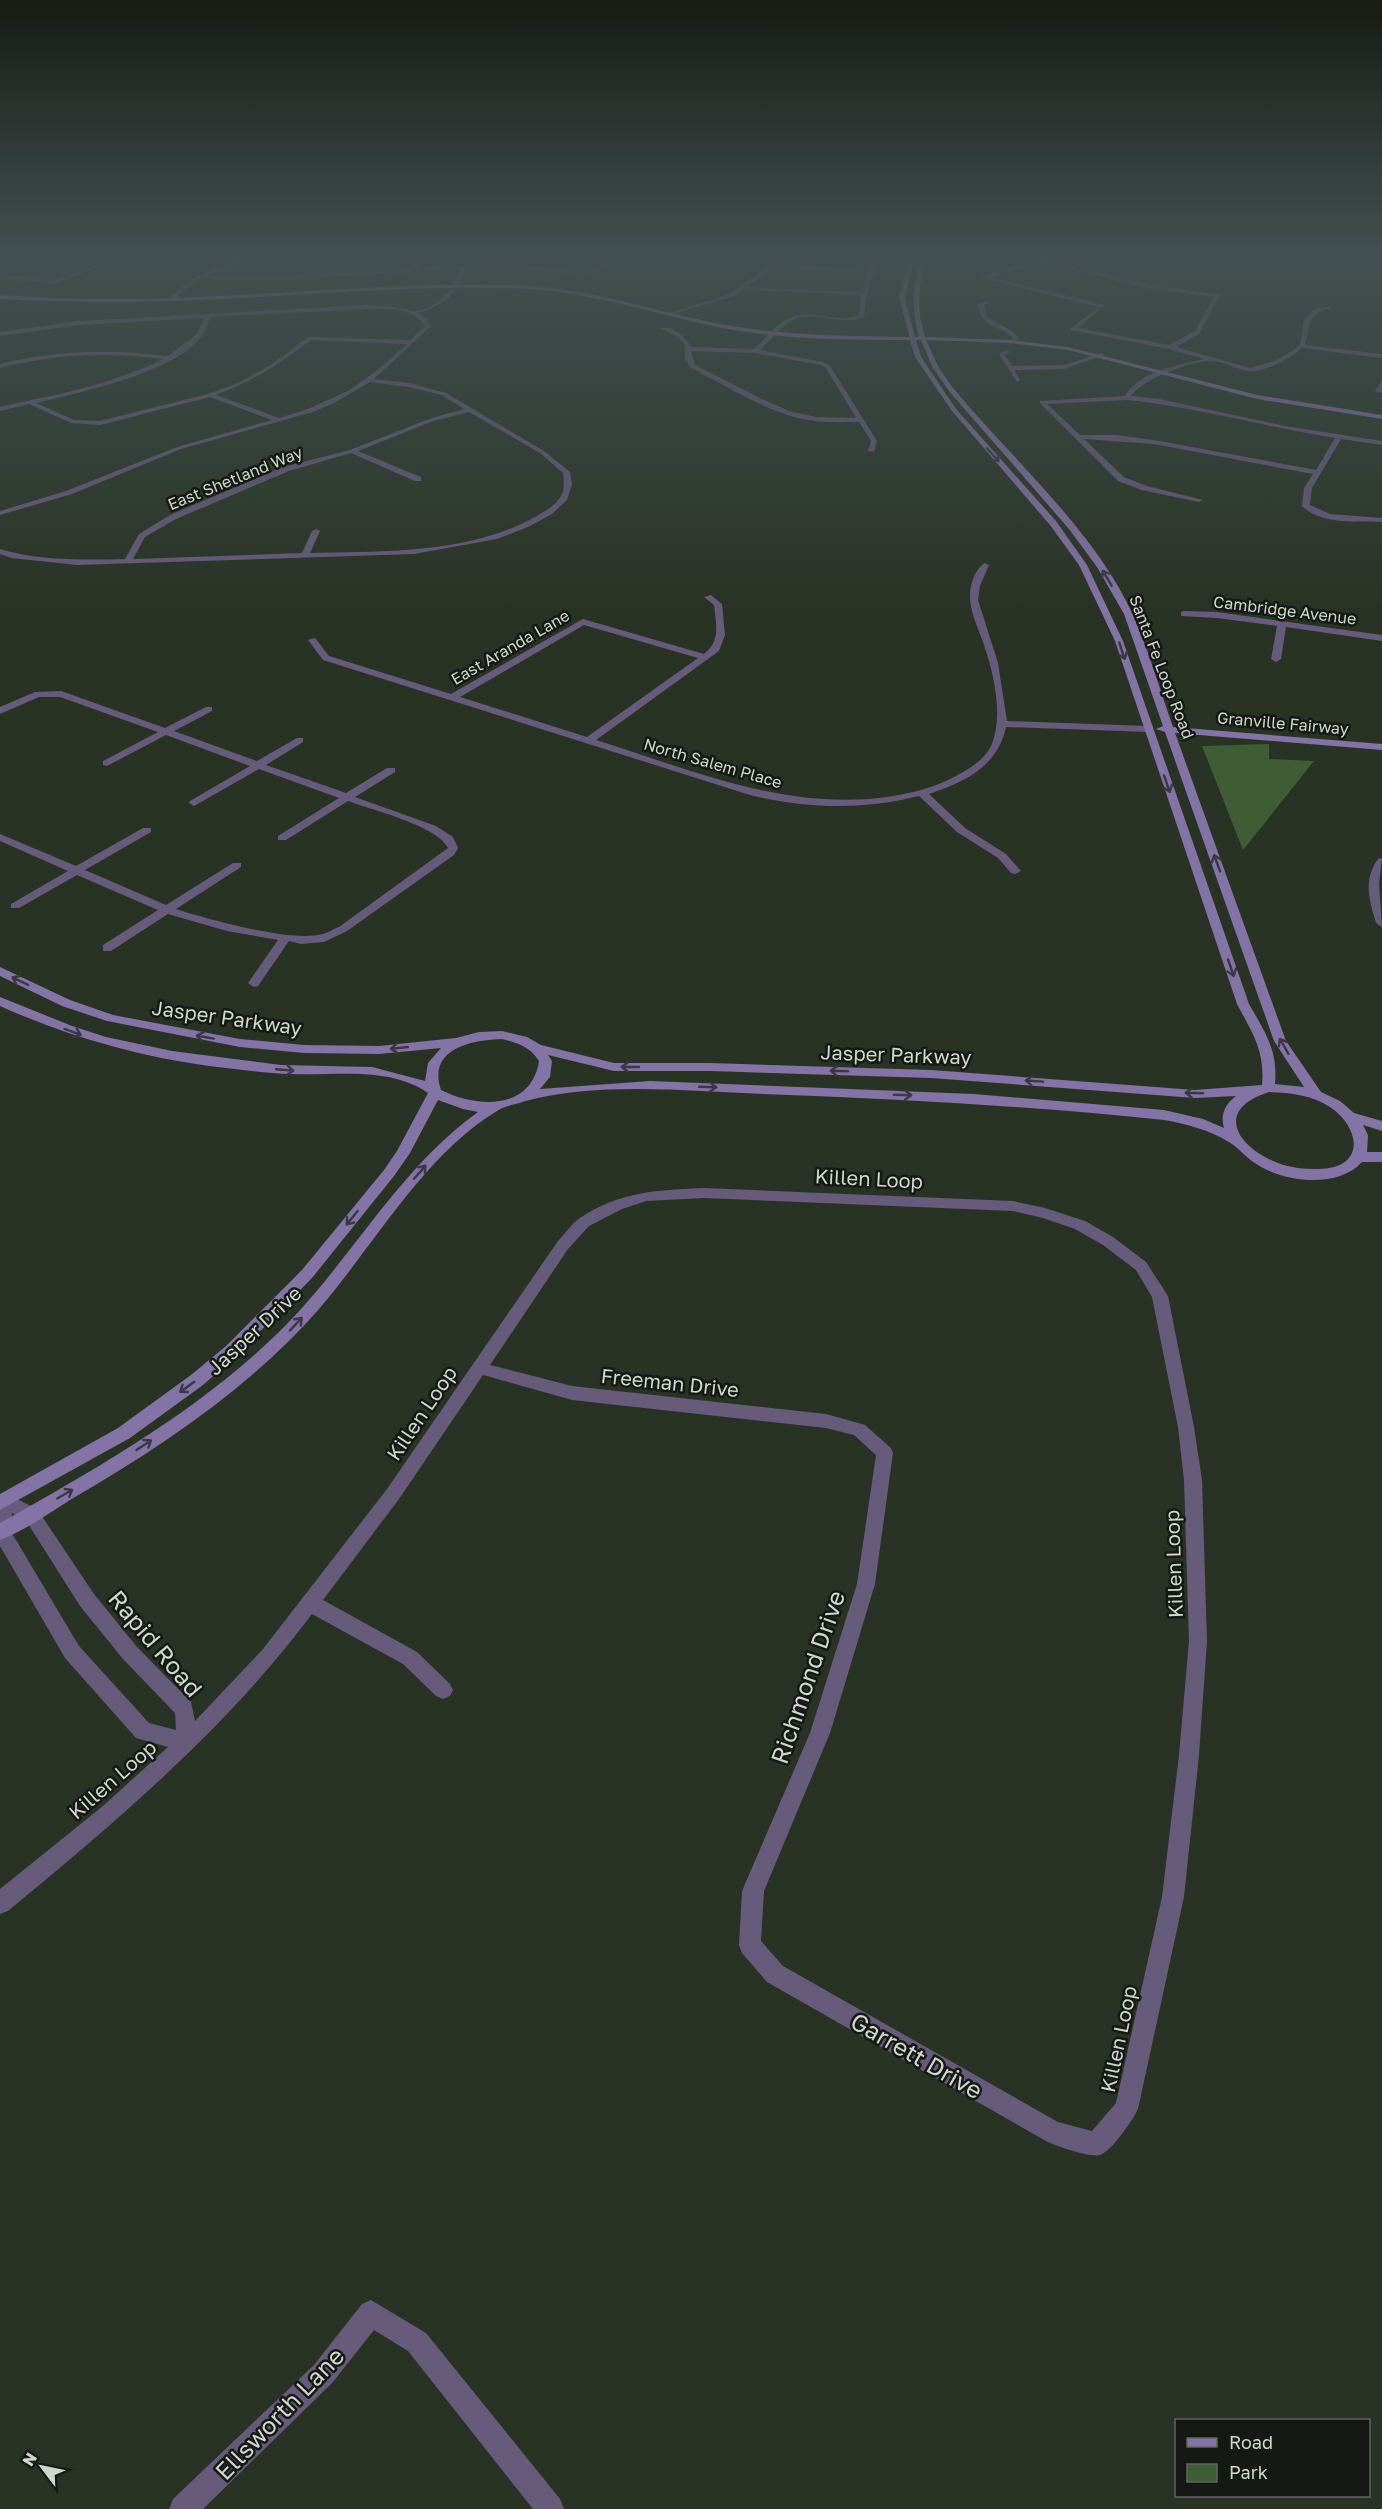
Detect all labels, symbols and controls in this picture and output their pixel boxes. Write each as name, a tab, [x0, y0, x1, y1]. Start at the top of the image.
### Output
street label: East Shetland Way	[165, 442, 305, 514]
one-way arrow	[986, 447, 1000, 462]
one-way arrow	[1101, 570, 1113, 587]
street label: Cambridge Avenue	[1212, 591, 1358, 629]
street label: Santa Fe Loop Road	[1125, 592, 1199, 742]
street label: East Aranda Lane	[447, 605, 573, 689]
one-way arrow	[1118, 641, 1129, 660]
street label: Granville Fairway	[1216, 707, 1350, 739]
street label: North Salem Place	[642, 734, 784, 792]
one-way arrow	[1162, 774, 1173, 793]
one-way arrow	[1210, 854, 1221, 873]
one-way arrow	[1226, 959, 1237, 977]
one-way arrow	[11, 974, 29, 986]
street label: Jasper Parkway	[151, 995, 303, 1039]
one-way arrow	[63, 1027, 82, 1038]
one-way arrow	[196, 1031, 216, 1042]
one-way arrow	[1278, 1038, 1290, 1055]
street label: Jasper Parkway	[820, 1039, 972, 1069]
one-way arrow	[390, 1042, 410, 1053]
one-way arrow	[621, 1061, 641, 1073]
one-way arrow	[275, 1064, 295, 1075]
one-way arrow	[830, 1066, 850, 1077]
one-way arrow	[1025, 1075, 1045, 1086]
one-way arrow	[698, 1082, 718, 1093]
one-way arrow	[1185, 1087, 1204, 1099]
one-way arrow	[893, 1090, 913, 1101]
street label: Killen Loop	[814, 1163, 924, 1193]
one-way arrow	[413, 1165, 427, 1180]
one-way arrow	[346, 1210, 359, 1226]
street label: Jasper Drive	[202, 1281, 306, 1379]
one-way arrow	[288, 1316, 303, 1331]
street label: Killen Loop	[381, 1361, 461, 1465]
street label: Freeman Drive	[600, 1363, 740, 1401]
one-way arrow	[180, 1381, 196, 1394]
one-way arrow	[135, 1439, 152, 1451]
one-way arrow	[56, 1488, 74, 1499]
street label: Killen Loop	[1159, 1510, 1187, 1618]
street label: Rapid Road	[103, 1584, 209, 1702]
street label: Richmond Drive	[764, 1587, 850, 1767]
street label: Killen Loop	[63, 1734, 161, 1824]
street label: Killen Loop	[1095, 1984, 1141, 2094]
street label: Garrett Drive	[846, 2006, 988, 2104]
street label: Ellsworth Lane	[209, 2341, 349, 2485]
legend	[1175, 2419, 1370, 2497]
text: Road	[1229, 2431, 1273, 2453]
north arrow	[12, 2437, 72, 2497]
text: N	[18, 2449, 41, 2470]
text: Park	[1229, 2461, 1268, 2483]

